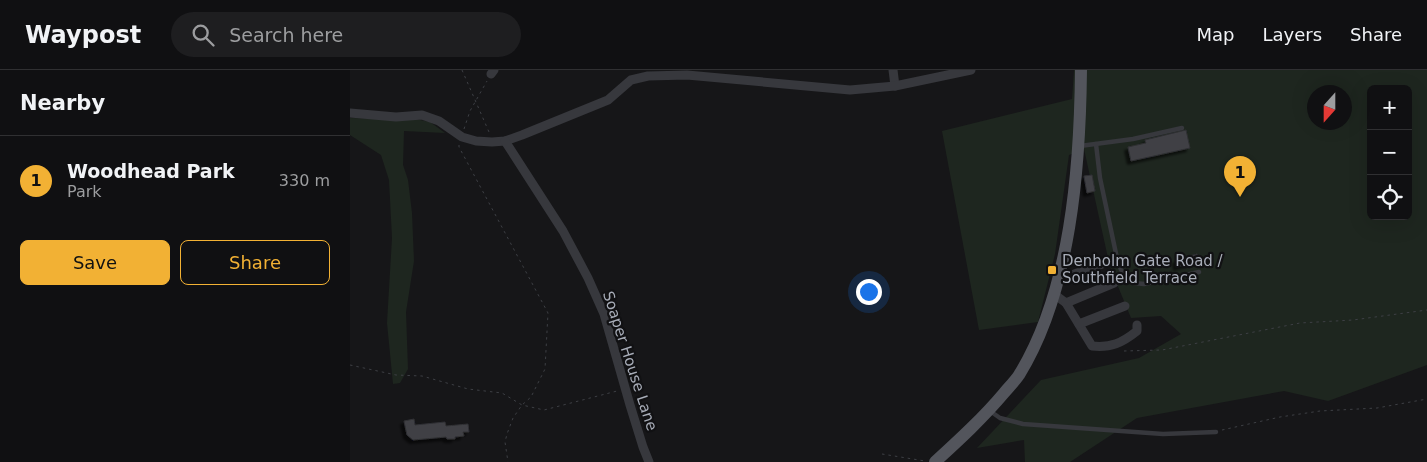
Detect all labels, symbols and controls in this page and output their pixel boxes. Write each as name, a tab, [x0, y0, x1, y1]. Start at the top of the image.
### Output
search box	[171, 12, 521, 57]
text: Waypost	[25, 21, 141, 49]
icon: search	[189, 21, 217, 49]
text: Search here	[229, 24, 343, 46]
text: Map	[1196, 24, 1234, 45]
text: Layers	[1262, 24, 1322, 45]
text: Share	[1350, 24, 1402, 45]
north arrow	[1307, 85, 1352, 130]
map controls	[1367, 85, 1412, 220]
button: +	[1367, 85, 1412, 130]
text: Nearby	[20, 91, 105, 115]
button: −	[1367, 130, 1412, 175]
pin: 1	[1224, 156, 1256, 197]
text: Woodhead Park	[67, 160, 235, 182]
text: 1	[30, 171, 42, 190]
text: 330 m	[279, 171, 330, 190]
button: locate	[1367, 175, 1412, 220]
text: Park	[67, 182, 102, 201]
button: Save	[20, 240, 170, 285]
button: Share	[180, 240, 330, 285]
place label: Denholm Gate Road / Southfield Terrace	[1062, 252, 1224, 287]
marker: Denholm Gate Road / Southfield Terrace	[1046, 264, 1058, 276]
your location	[856, 279, 882, 305]
street label: Soaper House Lane	[599, 289, 661, 433]

